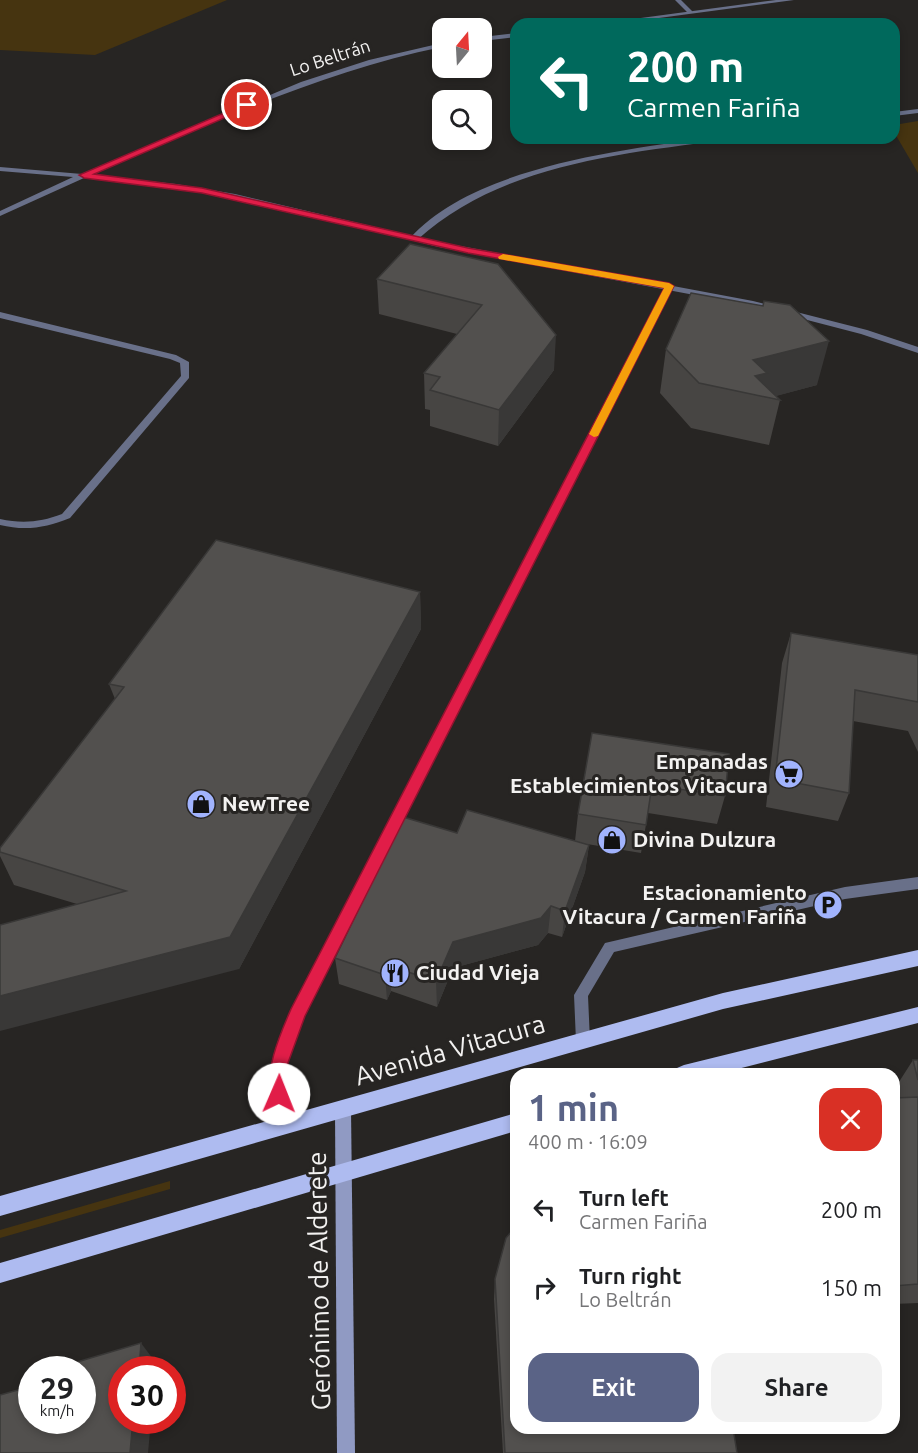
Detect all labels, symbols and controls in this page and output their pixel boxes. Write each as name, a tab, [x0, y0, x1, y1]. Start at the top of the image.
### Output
north arrow	[432, 18, 492, 78]
map controls	[432, 18, 492, 150]
street label: Lo Beltrán	[287, 35, 372, 79]
icon: left	[528, 42, 606, 120]
text: 200 m	[627, 43, 744, 90]
pin	[221, 79, 272, 130]
icon: arrive	[230, 88, 263, 121]
button: search	[432, 90, 492, 150]
text: Carmen Fariña	[627, 92, 801, 122]
place label: Empanadas Establecimientos Vitacura	[510, 749, 768, 797]
supermarket icon: Empanadas Establecimientos Vitacura	[773, 758, 805, 790]
shop icon: NewTree	[185, 788, 217, 820]
place label: NewTree	[222, 791, 310, 815]
shop icon: Divina Dulzura	[596, 824, 628, 856]
place label: Divina Dulzura	[633, 827, 776, 851]
place label: Estacionamiento Vitacura / Carmen Fariña	[563, 880, 807, 928]
parking icon: Estacionamiento Vitacura / Carmen Fariña	[812, 889, 844, 921]
restaurant icon: Ciudad Vieja	[379, 957, 411, 989]
place label: Ciudad Vieja	[416, 960, 540, 984]
street label: Avenida Vitacura	[351, 1008, 548, 1091]
position arrow	[247, 1062, 311, 1126]
text: 1 min	[528, 1087, 619, 1128]
button: close	[819, 1088, 882, 1151]
text: 400 m · 16:09	[528, 1130, 648, 1153]
street label: Gerónimo de Alderete	[302, 1151, 335, 1411]
text: Turn left	[579, 1185, 669, 1210]
icon: left	[528, 1193, 561, 1226]
text: 200 m	[821, 1197, 882, 1222]
text: Carmen Fariña	[579, 1210, 708, 1233]
text: Turn right	[579, 1263, 681, 1288]
icon: right	[528, 1271, 561, 1304]
text: 150 m	[821, 1275, 882, 1300]
text: Lo Beltrán	[579, 1288, 672, 1311]
button: Exit	[528, 1353, 699, 1422]
button: Share	[711, 1353, 882, 1422]
speed limit sign: 30	[108, 1356, 186, 1434]
text: 29	[40, 1371, 74, 1405]
text: km/h	[40, 1402, 74, 1419]

